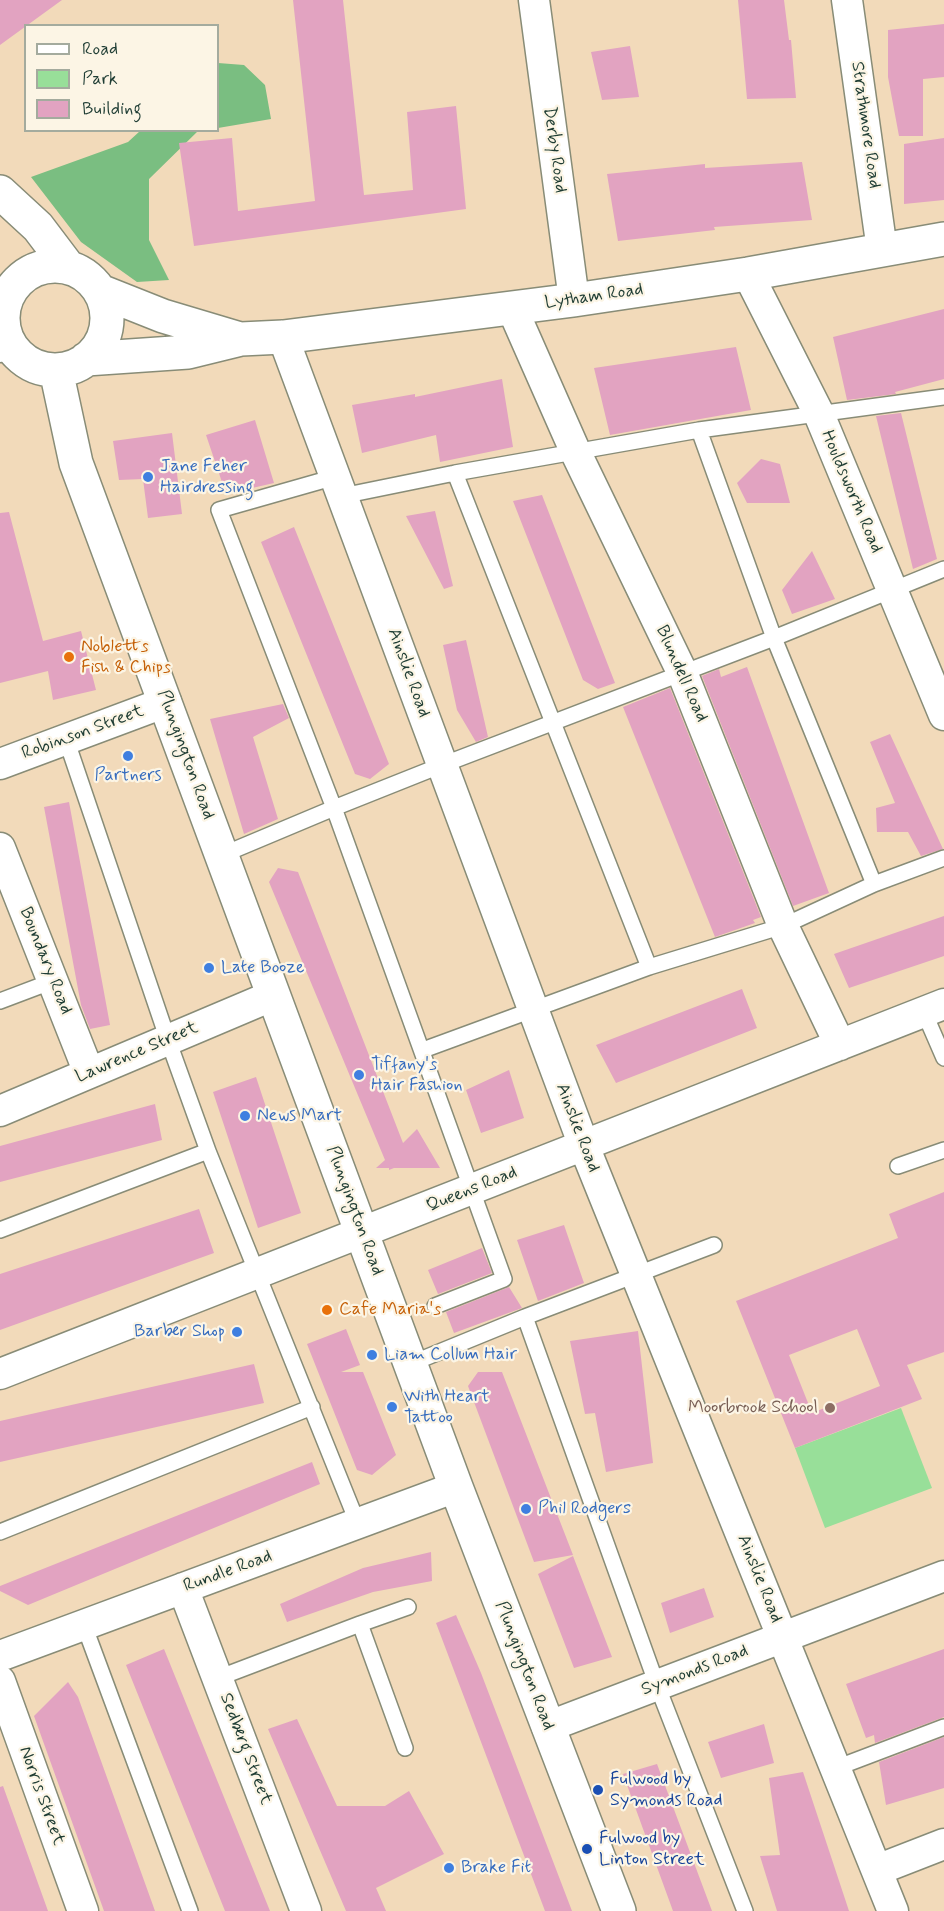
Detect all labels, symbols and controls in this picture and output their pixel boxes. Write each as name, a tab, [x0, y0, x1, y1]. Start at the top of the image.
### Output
legend	[24, 24, 219, 132]
text: Road	[82, 37, 118, 61]
street label: Strathmore Road	[845, 60, 885, 190]
text: Park	[82, 67, 118, 91]
text: Building	[82, 97, 142, 121]
street label: Derby Road	[537, 105, 571, 195]
street label: Lytham Road	[543, 279, 645, 315]
street label: Houldsworth Road	[815, 427, 887, 557]
place label: Jane Feher Hairdressing	[160, 456, 254, 498]
marker: Jane Feher Hairdressing	[141, 470, 155, 484]
street label: Blundell Road	[650, 622, 712, 726]
street label: Ainslie Road	[382, 625, 434, 721]
place label: Nobletts Fish & Chips	[81, 636, 171, 678]
marker: Nobletts Fish & Chips	[62, 650, 76, 664]
street label: Plungington Road	[152, 687, 218, 823]
street label: Robinson Street	[19, 701, 147, 765]
marker: Partners	[121, 749, 135, 763]
place label: Partners	[94, 765, 162, 787]
street label: Boundary Road	[14, 904, 76, 1018]
place label: Late Booze	[221, 957, 304, 979]
marker: Late Booze	[202, 961, 216, 975]
street label: Lawrence Street	[73, 1018, 201, 1088]
place label: Tiffany's Hair Fashion	[371, 1054, 463, 1096]
marker: Tiffany's Hair Fashion	[352, 1068, 366, 1082]
street label: Ainslie Road	[550, 1081, 604, 1175]
place label: News Mart	[257, 1105, 342, 1127]
marker: News Mart	[238, 1109, 252, 1123]
street label: Plungington Road	[321, 1143, 387, 1279]
street label: Queens Road	[423, 1162, 521, 1218]
place label: Cafe Maria's	[339, 1299, 441, 1321]
marker: Cafe Maria's	[320, 1303, 334, 1317]
place label: Barber Shop	[134, 1321, 225, 1343]
marker: Barber Shop	[230, 1325, 244, 1339]
place label: Liam Collum Hair	[384, 1344, 517, 1366]
marker: Liam Collum Hair	[365, 1348, 379, 1362]
place label: With Heart Tattoo	[404, 1386, 489, 1428]
place label: Moorbrook School	[688, 1397, 818, 1419]
marker: With Heart Tattoo	[385, 1400, 399, 1414]
marker: Moorbrook School	[823, 1401, 837, 1415]
place label: Phil Rodgers	[538, 1498, 631, 1520]
marker: Phil Rodgers	[519, 1502, 533, 1516]
street label: Ainslie Road	[732, 1532, 786, 1626]
street label: Rundle Road	[181, 1546, 275, 1598]
street label: Plungington Road	[489, 1599, 559, 1733]
street label: Symonds Road	[639, 1641, 751, 1701]
street label: Sedberg Street	[214, 1690, 276, 1808]
street label: Norris Street	[13, 1744, 69, 1848]
place label: Fulwood by Symonds Road	[610, 1769, 722, 1812]
marker: Fulwood by Symonds Road	[591, 1783, 605, 1797]
place label: Fulwood by Linton Street	[599, 1828, 704, 1870]
marker: Fulwood by Linton Street	[580, 1842, 594, 1856]
place label: Brake Fit	[461, 1857, 531, 1879]
marker: Brake Fit	[442, 1861, 456, 1875]

